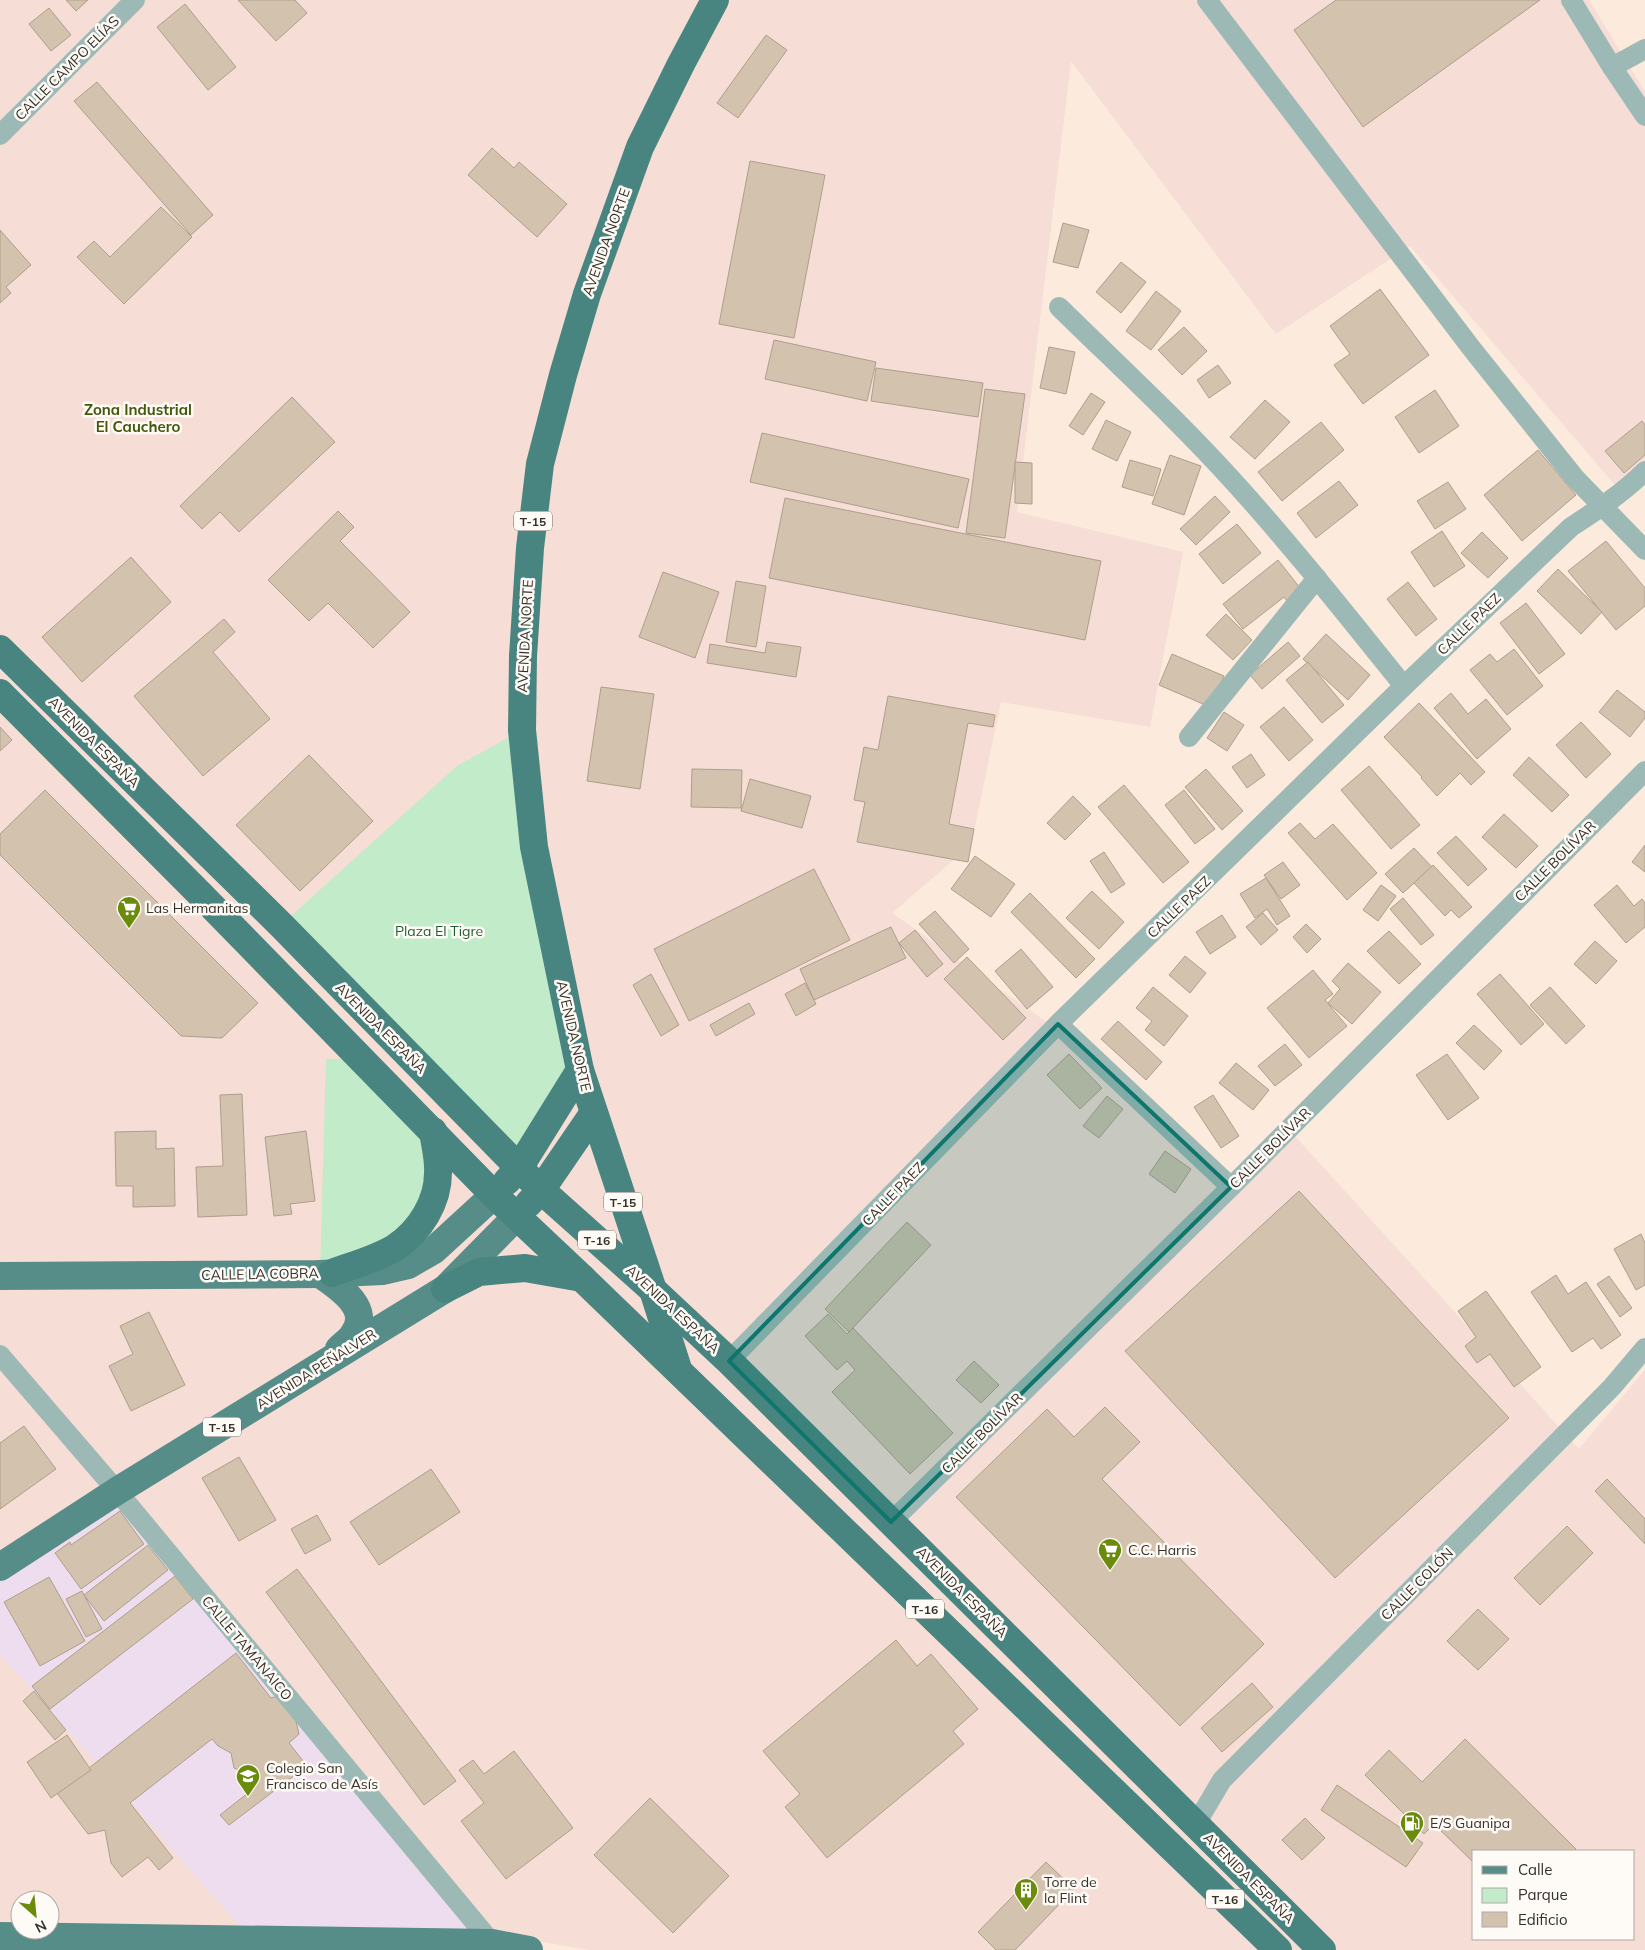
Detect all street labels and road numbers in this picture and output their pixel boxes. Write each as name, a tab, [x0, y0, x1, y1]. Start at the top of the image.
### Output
street label: CALLE CAMPO ELÍAS	[11, 12, 123, 124]
street label: AVENIDA NORTE	[578, 186, 634, 298]
road number: T-15	[514, 512, 552, 530]
street label: AVENIDA NORTE	[513, 579, 537, 693]
street label: CALLE PAEZ	[1433, 589, 1505, 659]
street label: AVENIDA ESPAÑA	[45, 693, 144, 792]
street label: CALLE BOLÍVAR	[1511, 816, 1600, 905]
street label: CALLE PAEZ	[1143, 872, 1215, 942]
street label: AVENIDA ESPAÑA	[332, 979, 431, 1078]
street label: AVENIDA NORTE	[552, 979, 596, 1093]
street label: CALLE BOLÍVAR	[1226, 1103, 1315, 1192]
street label: CALLE PAEZ	[858, 1158, 928, 1230]
road number: T-15	[604, 1192, 642, 1212]
road number: T-16	[578, 1230, 616, 1250]
street label: AVENIDA ESPAÑA	[622, 1261, 724, 1358]
street label: CALLE LA COBRA	[201, 1264, 320, 1284]
street label: AVENIDA PEÑALVER	[253, 1325, 380, 1413]
street label: CALLE BOLÍVAR	[938, 1388, 1027, 1477]
road number: T-15	[203, 1418, 241, 1436]
street label: AVENIDA ESPAÑA	[913, 1543, 1012, 1642]
street label: CALLE COLÓN	[1377, 1544, 1457, 1624]
street label: CALLE TAMANAICO	[198, 1592, 296, 1704]
road number: T-16	[906, 1600, 944, 1618]
street label: AVENIDA ESPAÑA	[1200, 1829, 1299, 1928]
road number: T-16	[1206, 1890, 1244, 1908]

